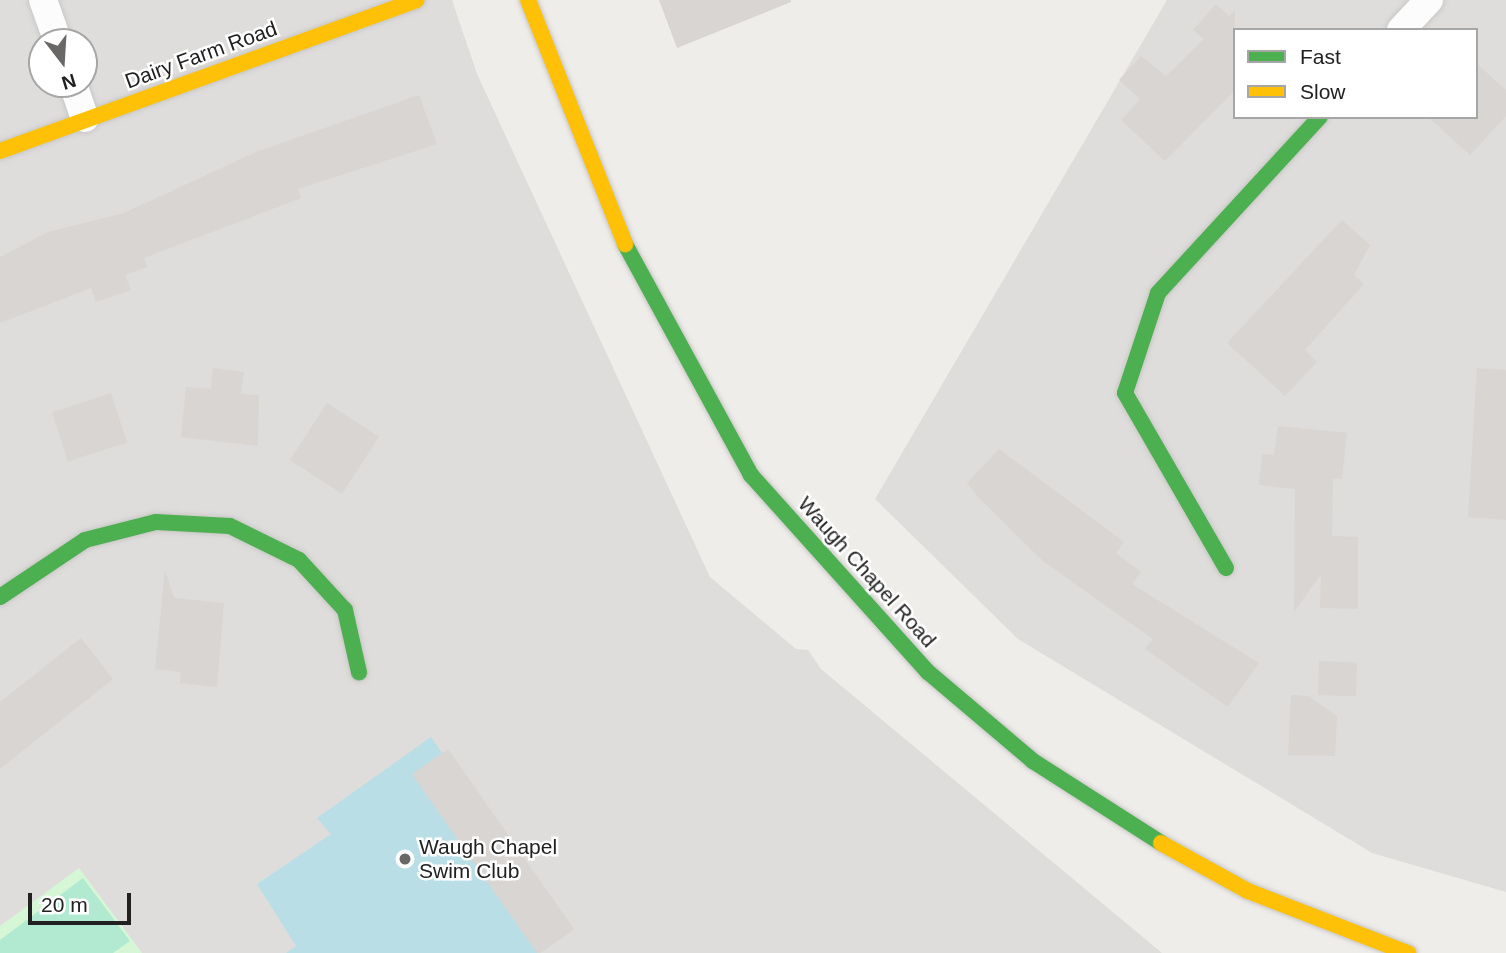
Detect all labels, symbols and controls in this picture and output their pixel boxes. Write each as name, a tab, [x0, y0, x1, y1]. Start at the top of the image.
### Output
street label: Dairy Farm Road	[122, 16, 280, 94]
north arrow	[28, 28, 98, 98]
legend	[1233, 28, 1478, 119]
text: Fast	[1300, 45, 1341, 68]
text: N	[59, 70, 78, 94]
text: Slow	[1300, 80, 1346, 103]
street label: Waugh Chapel Road	[793, 491, 941, 653]
place label: Waugh Chapel Swim Club	[419, 834, 557, 884]
marker: Waugh Chapel Swim Club	[397, 851, 413, 867]
scale bar	[32, 880, 135, 924]
text: 20 m	[41, 893, 88, 916]

